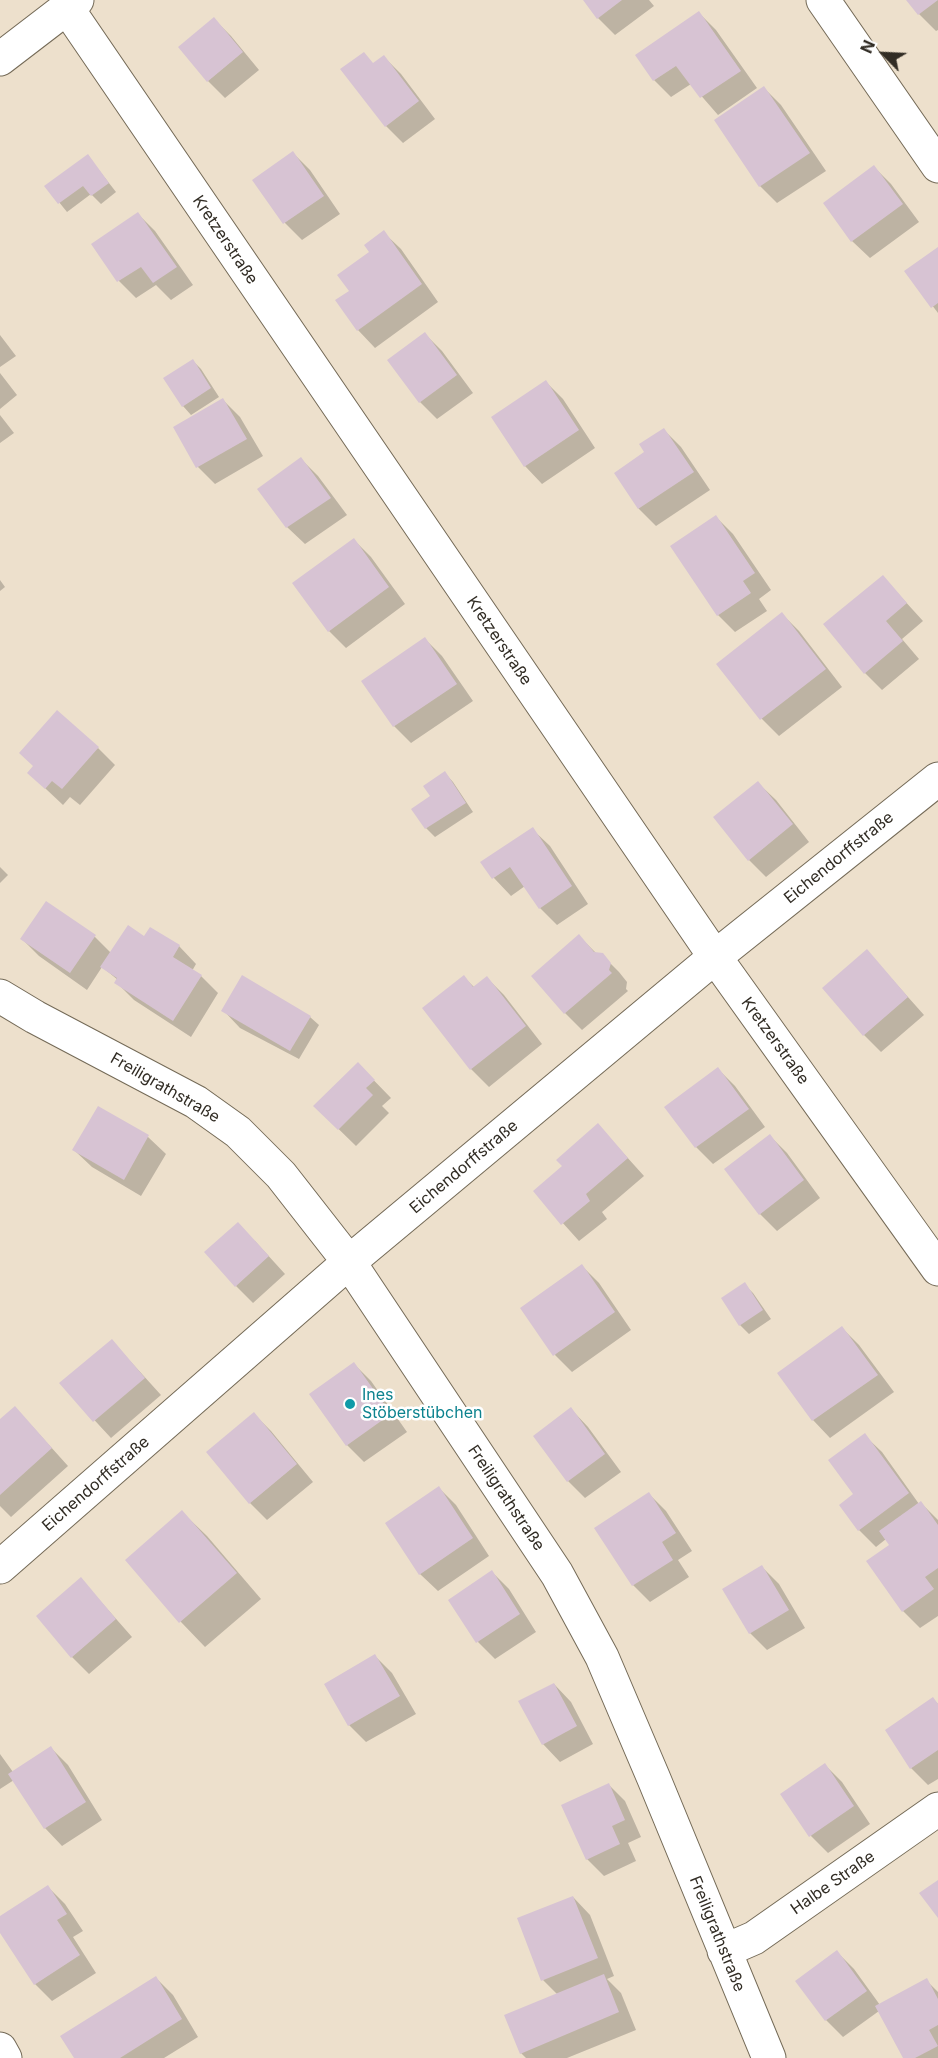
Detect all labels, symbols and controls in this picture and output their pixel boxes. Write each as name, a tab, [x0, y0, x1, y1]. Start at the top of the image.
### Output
north arrow	[854, 24, 914, 84]
text: N	[856, 37, 879, 56]
street label: Kretzerstraße	[188, 192, 262, 288]
street label: Kretzerstraße	[462, 593, 536, 689]
street label: Eichendorffstraße	[780, 808, 898, 908]
street label: Kretzerstraße	[737, 994, 813, 1088]
street label: Freiligrathstraße	[107, 1049, 223, 1127]
street label: Eichendorffstraße	[406, 1116, 522, 1218]
place label: Ines Stöberstübchen	[362, 1385, 482, 1423]
marker: Ines Stöberstübchen	[343, 1397, 357, 1411]
street label: Eichendorffstraße	[39, 1432, 153, 1536]
street label: Freiligrathstraße	[464, 1442, 548, 1554]
street label: Halbe Straße	[787, 1847, 879, 1919]
street label: Freiligrathstraße	[685, 1873, 749, 1995]

